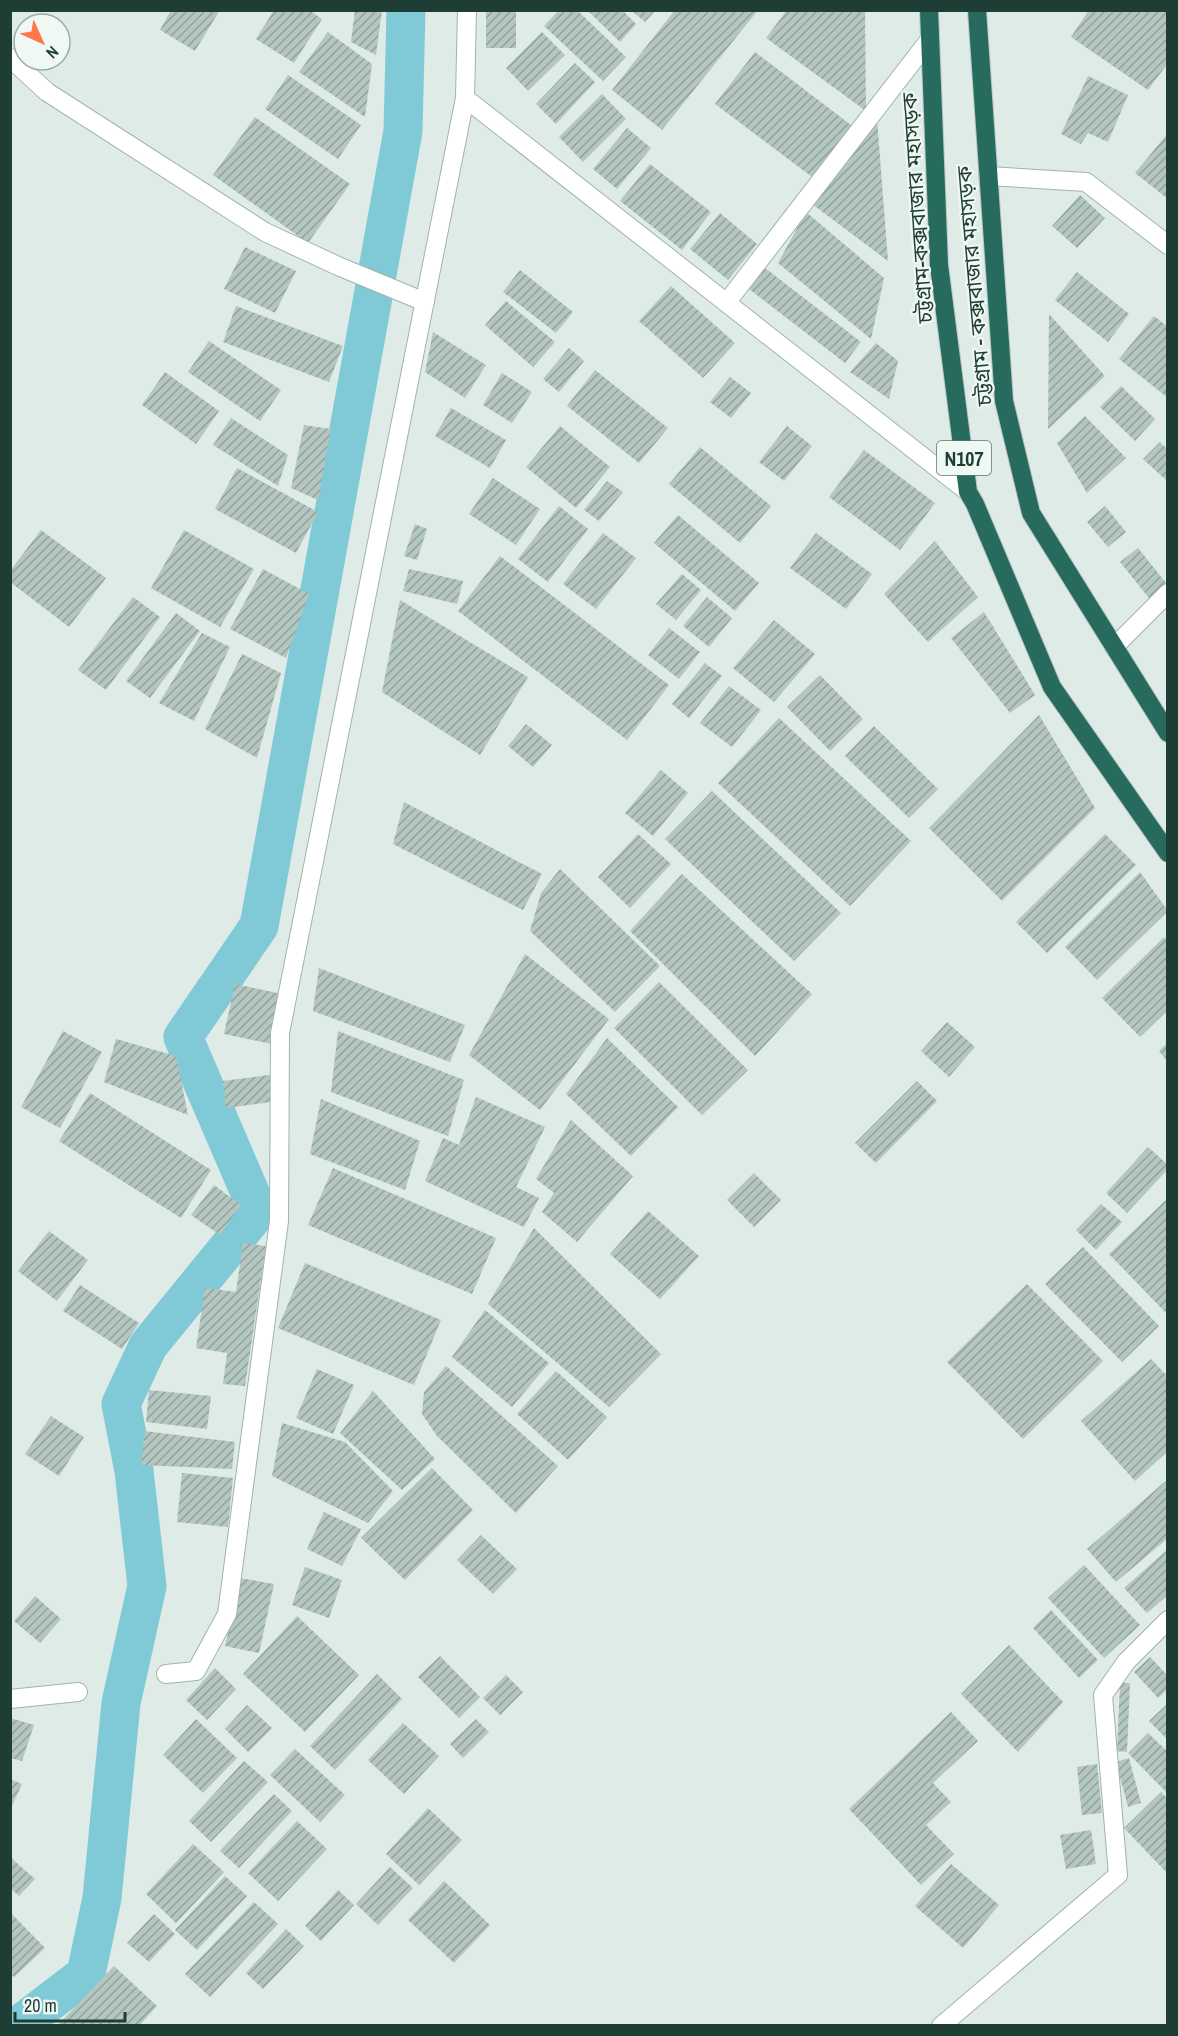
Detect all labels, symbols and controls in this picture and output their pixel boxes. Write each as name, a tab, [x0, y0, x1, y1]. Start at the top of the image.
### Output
north arrow	[12, 12, 72, 72]
text: N	[41, 41, 64, 64]
street label: চট্টগ্রাম-কক্সবাজার মহাসড়ক	[894, 91, 940, 325]
street label: চট্টগ্রাম - কক্সবাজার মহাসড়ক	[949, 164, 999, 408]
road number: N107	[937, 441, 991, 475]
scale bar	[15, 1985, 124, 2023]
text: 20 m	[24, 1993, 57, 2018]

